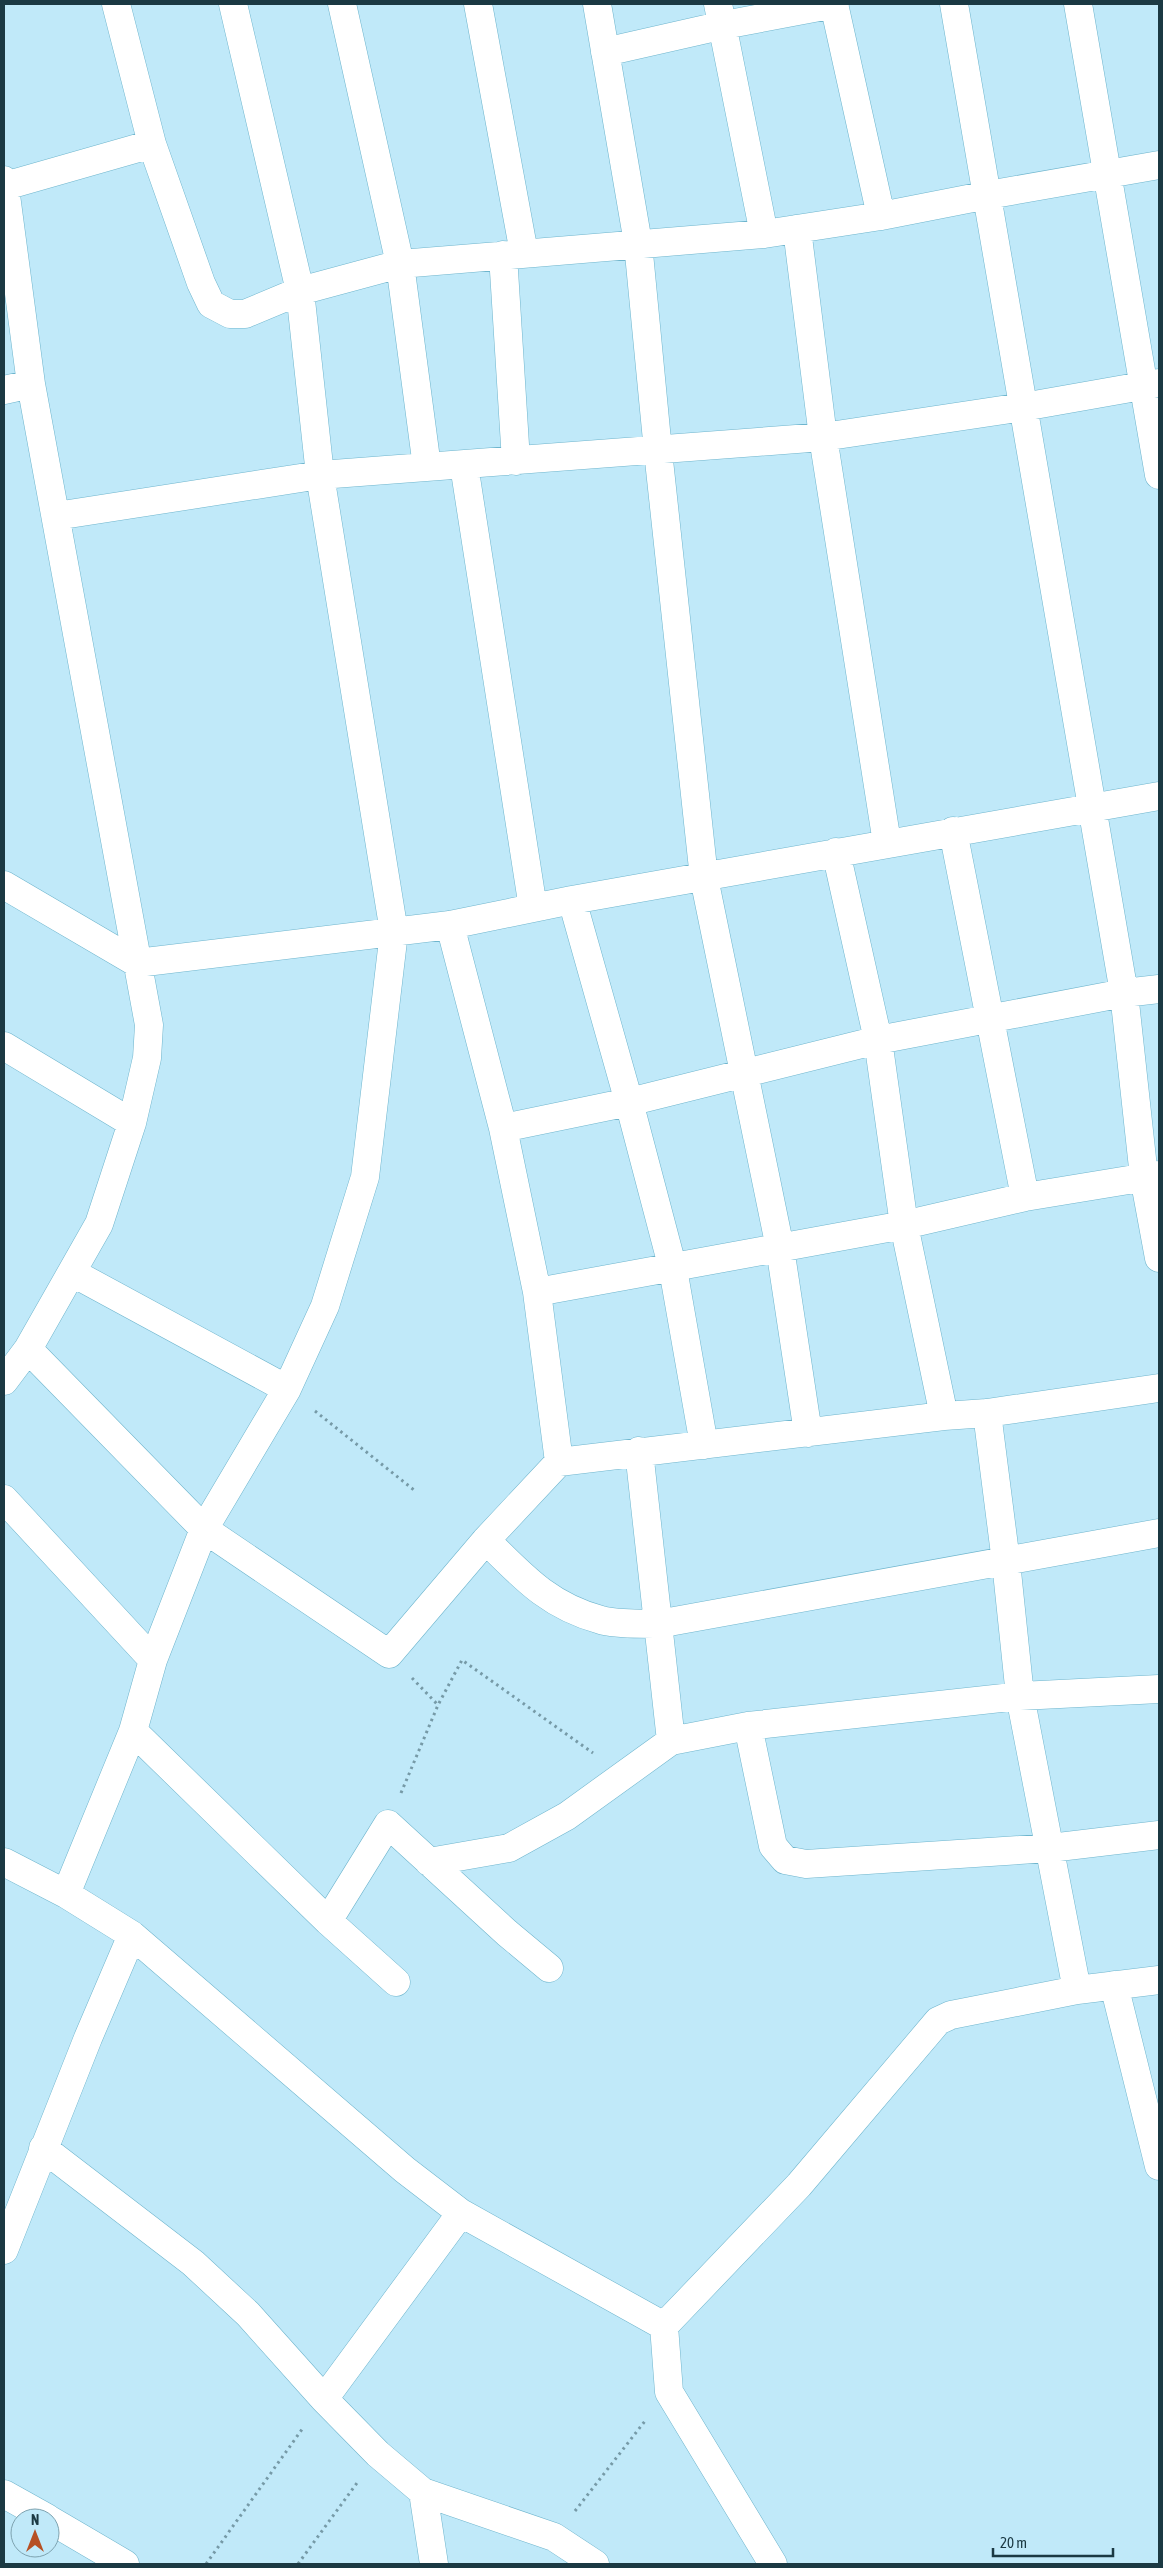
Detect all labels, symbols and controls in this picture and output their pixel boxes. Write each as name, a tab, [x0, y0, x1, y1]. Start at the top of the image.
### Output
north arrow	[10, 2508, 60, 2558]
text: N	[31, 2512, 39, 2528]
scale bar	[993, 2526, 1113, 2558]
text: 20 m	[1000, 2534, 1027, 2551]

